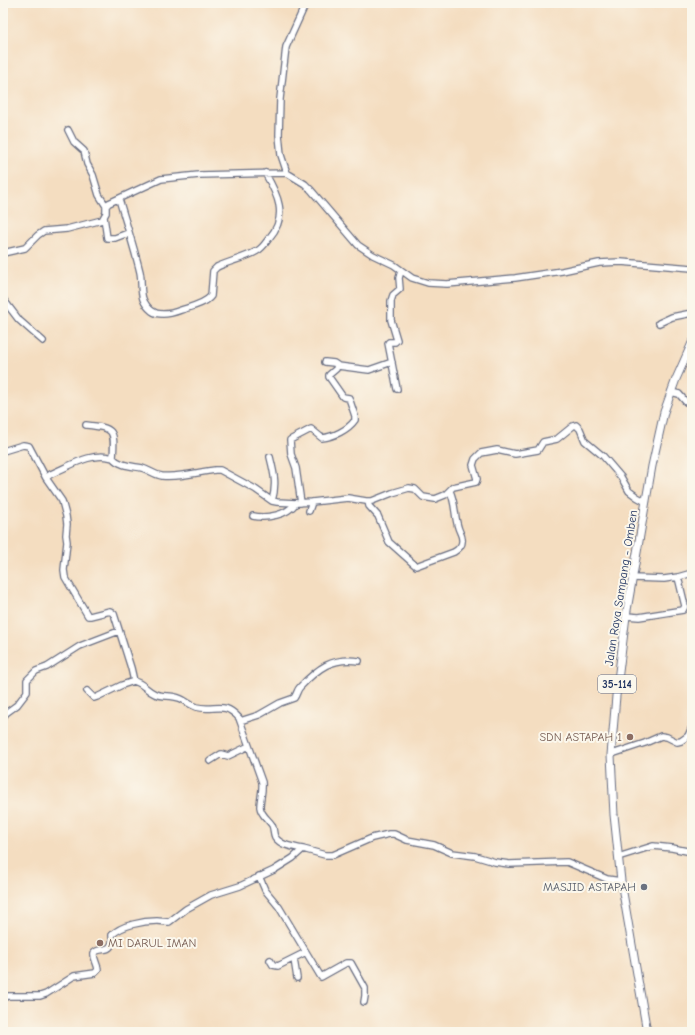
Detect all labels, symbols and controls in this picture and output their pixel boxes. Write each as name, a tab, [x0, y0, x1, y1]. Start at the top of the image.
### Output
street label: Jalan Raya Sampang - Omben	[602, 509, 640, 667]
road number: 35-114	[598, 675, 636, 693]
place label: SDN ASTAPAH 1	[539, 730, 622, 744]
marker: SDN ASTAPAH 1	[625, 732, 635, 742]
place label: MASJID ASTAPAH	[543, 880, 636, 894]
marker: MASJID ASTAPAH	[639, 882, 649, 892]
place label: MI DARUL IMAN	[108, 936, 196, 950]
marker: MI DARUL IMAN	[95, 938, 105, 948]

